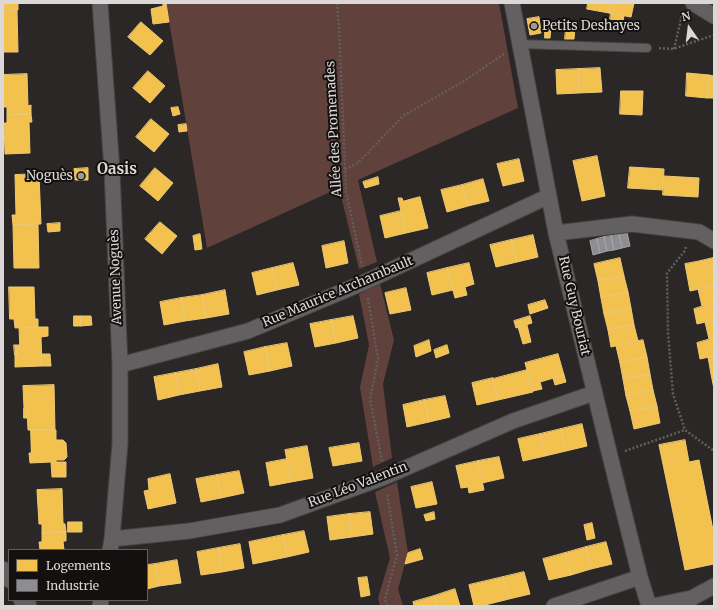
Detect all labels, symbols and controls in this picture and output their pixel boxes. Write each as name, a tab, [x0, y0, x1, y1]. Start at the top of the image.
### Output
north arrow	[669, 8, 709, 48]
text: N	[680, 9, 692, 24]
place label: Petits Deshayes	[542, 18, 640, 34]
marker: Petits Deshayes	[529, 21, 539, 31]
street label: Allée des Promenades	[323, 60, 345, 198]
district label: Oasis	[97, 161, 137, 179]
place label: Noguès	[26, 168, 73, 184]
marker: Noguès	[76, 171, 86, 181]
street label: Avenue Noguès	[107, 229, 125, 325]
street label: Rue Maurice Archambault	[260, 253, 416, 331]
street label: Rue Guy Bouriat	[555, 255, 593, 357]
street label: Rue Léo Valentin	[306, 459, 410, 511]
legend	[8, 549, 148, 601]
text: Logements	[46, 558, 111, 573]
text: Industrie	[46, 578, 99, 593]

